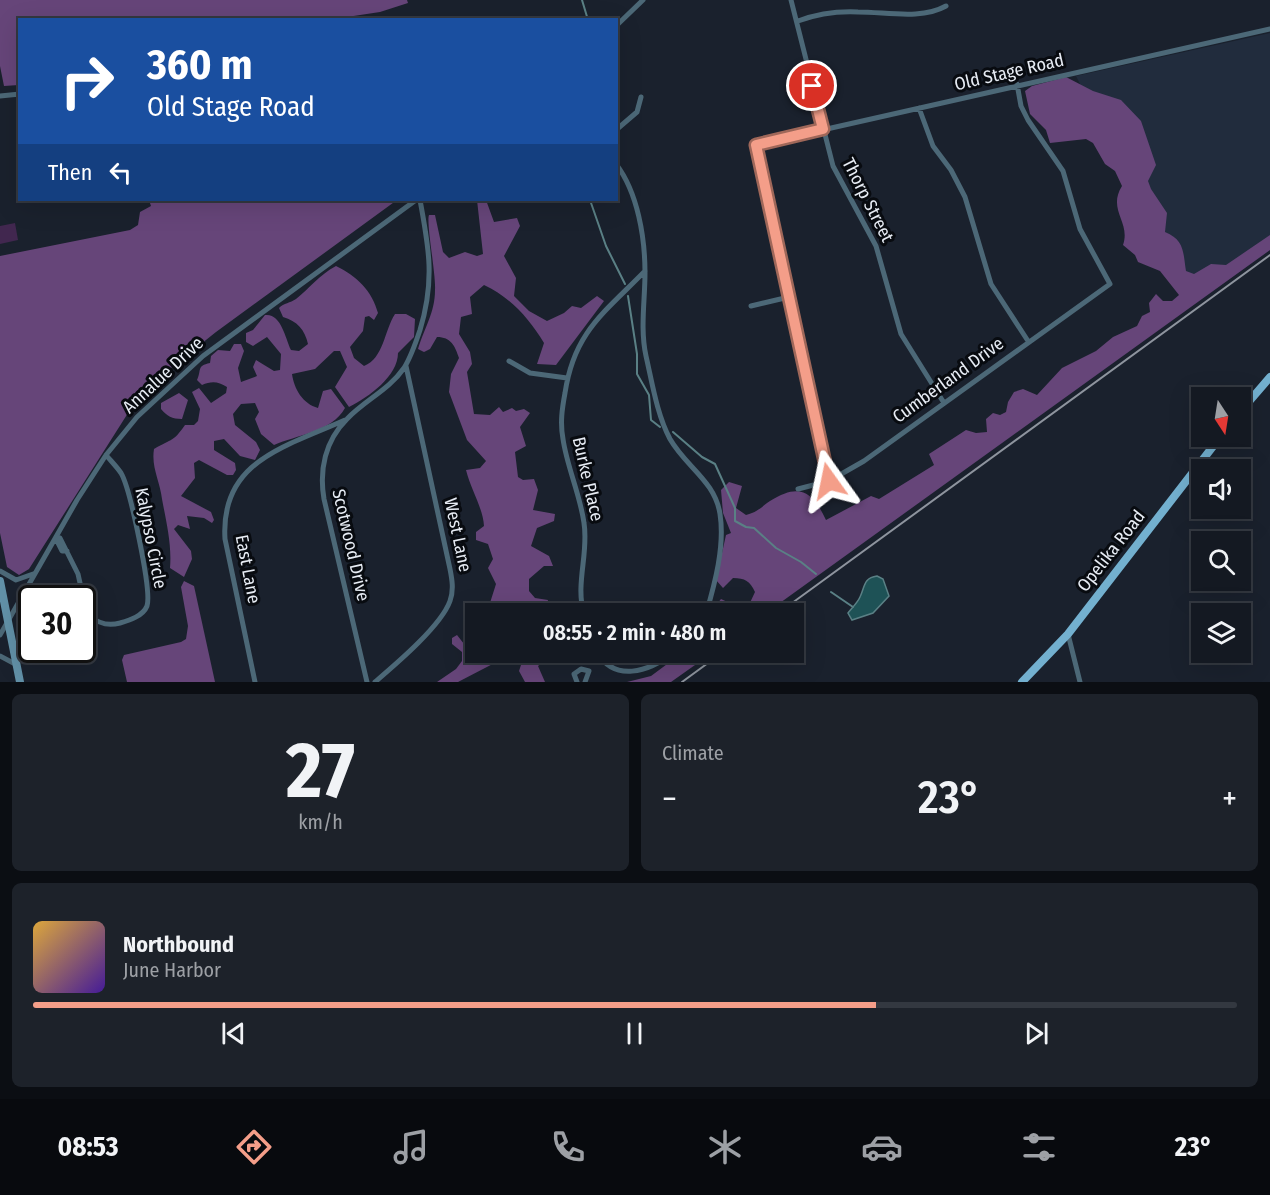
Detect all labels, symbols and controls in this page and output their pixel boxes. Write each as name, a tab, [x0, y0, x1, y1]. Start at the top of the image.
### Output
text: 360 m	[147, 40, 253, 90]
icon: right	[48, 42, 126, 120]
street label: Old Stage Road	[952, 49, 1066, 95]
pin	[786, 60, 837, 111]
icon: arrive	[795, 69, 828, 102]
text: Old Stage Road	[147, 91, 315, 123]
street label: Thorp Street	[837, 154, 899, 246]
icon: left	[104, 156, 137, 189]
text: Then	[48, 159, 92, 186]
street label: Annalue Drive	[118, 332, 208, 418]
street label: Cumberland Drive	[888, 332, 1008, 428]
north arrow	[1191, 387, 1251, 447]
map controls	[1191, 387, 1251, 663]
street label: Burke Place	[568, 435, 608, 523]
position arrow	[797, 449, 861, 513]
button: sound	[1191, 459, 1251, 519]
street label: Kalypso Circle	[130, 486, 172, 590]
street label: Scotwood Drive	[327, 487, 375, 603]
street label: West Lane	[439, 496, 477, 574]
street label: Opelika Road	[1072, 506, 1150, 596]
button: search	[1191, 531, 1251, 591]
street label: East Lane	[231, 533, 265, 605]
speed limit sign: 30	[18, 585, 96, 663]
button: layers	[1191, 603, 1251, 663]
text: 08:55 · 2 min · 480 m	[543, 619, 726, 646]
text: 27	[286, 724, 355, 818]
text: Climate	[662, 741, 724, 765]
text: 23°	[918, 771, 981, 825]
text: −	[662, 779, 677, 819]
text: +	[1222, 779, 1237, 819]
text: km/h	[298, 810, 343, 834]
text: Northbound	[123, 931, 234, 958]
text: June Harbor	[123, 958, 221, 982]
icon: previous	[217, 1017, 250, 1050]
icon: pause	[618, 1017, 651, 1050]
icon: next	[1020, 1017, 1053, 1050]
icon: directions	[233, 1126, 275, 1168]
icon: music	[390, 1126, 432, 1168]
icon: phone	[547, 1126, 589, 1168]
icon: climate	[704, 1126, 746, 1168]
icon: car	[861, 1126, 903, 1168]
icon: filters	[1018, 1126, 1060, 1168]
text: 08:53	[57, 1131, 119, 1163]
text: 23°	[1175, 1131, 1213, 1163]

